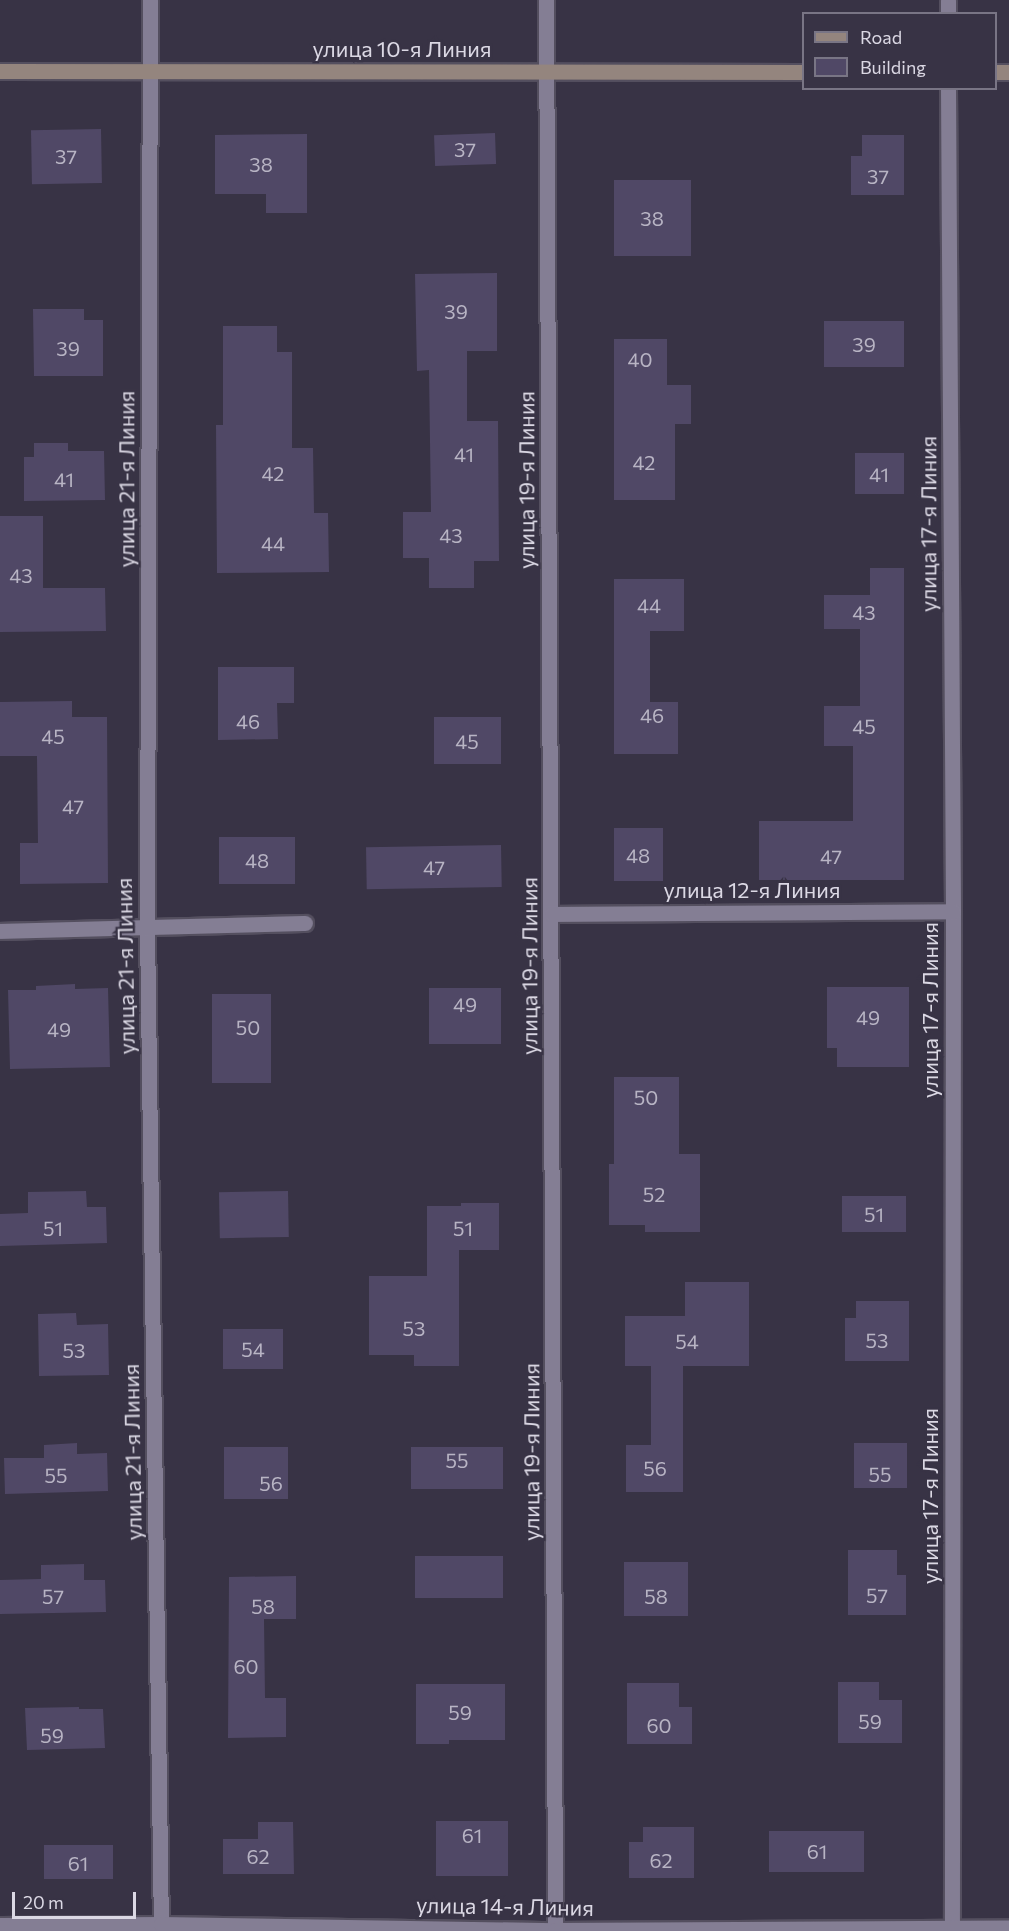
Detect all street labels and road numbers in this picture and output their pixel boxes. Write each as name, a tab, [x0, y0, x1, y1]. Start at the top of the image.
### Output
street label: улица 10-я Линия	[312, 36, 492, 62]
street label: улица 21-я Линия	[113, 391, 139, 567]
street label: улица 19-я Линия	[513, 391, 539, 569]
street label: улица 17-я Линия	[915, 436, 941, 612]
street label: улица 21-я Линия	[110, 877, 140, 1055]
street label: улица 19-я Линия	[516, 877, 542, 1055]
street label: улица 12-я Линия	[664, 877, 840, 903]
street label: улица 17-я Линия	[917, 922, 943, 1098]
street label: улица 21-я Линия	[117, 1363, 147, 1541]
street label: улица 19-я Линия	[518, 1363, 544, 1541]
street label: улица 17-я Линия	[917, 1408, 943, 1584]
street label: улица 14-я Линия	[416, 1891, 594, 1921]

